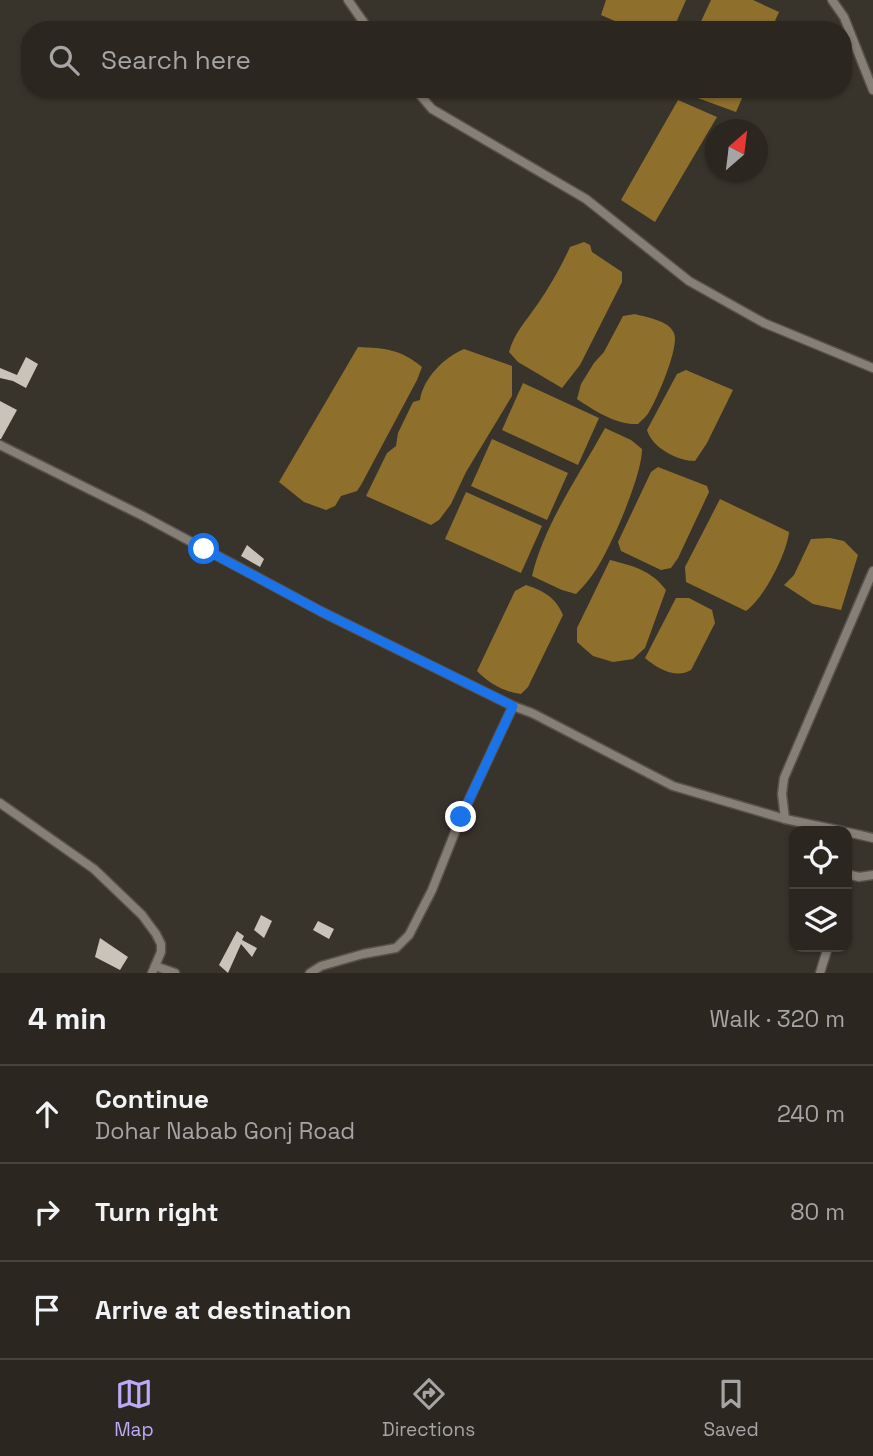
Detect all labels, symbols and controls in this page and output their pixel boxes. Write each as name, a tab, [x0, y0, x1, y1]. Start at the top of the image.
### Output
search box	[21, 21, 852, 98]
icon: search	[45, 41, 83, 79]
text: Search here	[101, 43, 251, 77]
north arrow	[705, 119, 768, 182]
route start	[188, 533, 219, 564]
route end	[445, 801, 476, 832]
map controls	[789, 826, 852, 952]
button: locate	[789, 826, 852, 889]
button: layers	[789, 889, 852, 952]
text: 4 min	[28, 999, 107, 1038]
text: Walk · 320 m	[710, 1004, 845, 1034]
text: Continue	[95, 1082, 209, 1116]
icon: ahead	[28, 1095, 66, 1133]
text: 240 m	[777, 1099, 845, 1129]
text: Dohar Nabab Gonj Road	[95, 1116, 355, 1146]
icon: right	[28, 1193, 66, 1231]
text: Turn right	[95, 1195, 219, 1229]
text: 80 m	[790, 1197, 845, 1227]
icon: arrive	[28, 1291, 66, 1329]
text: Arrive at destination	[95, 1293, 352, 1327]
tab: Map	[114, 1375, 154, 1442]
tab: Directions	[382, 1375, 475, 1442]
tab: Saved	[703, 1375, 759, 1442]

